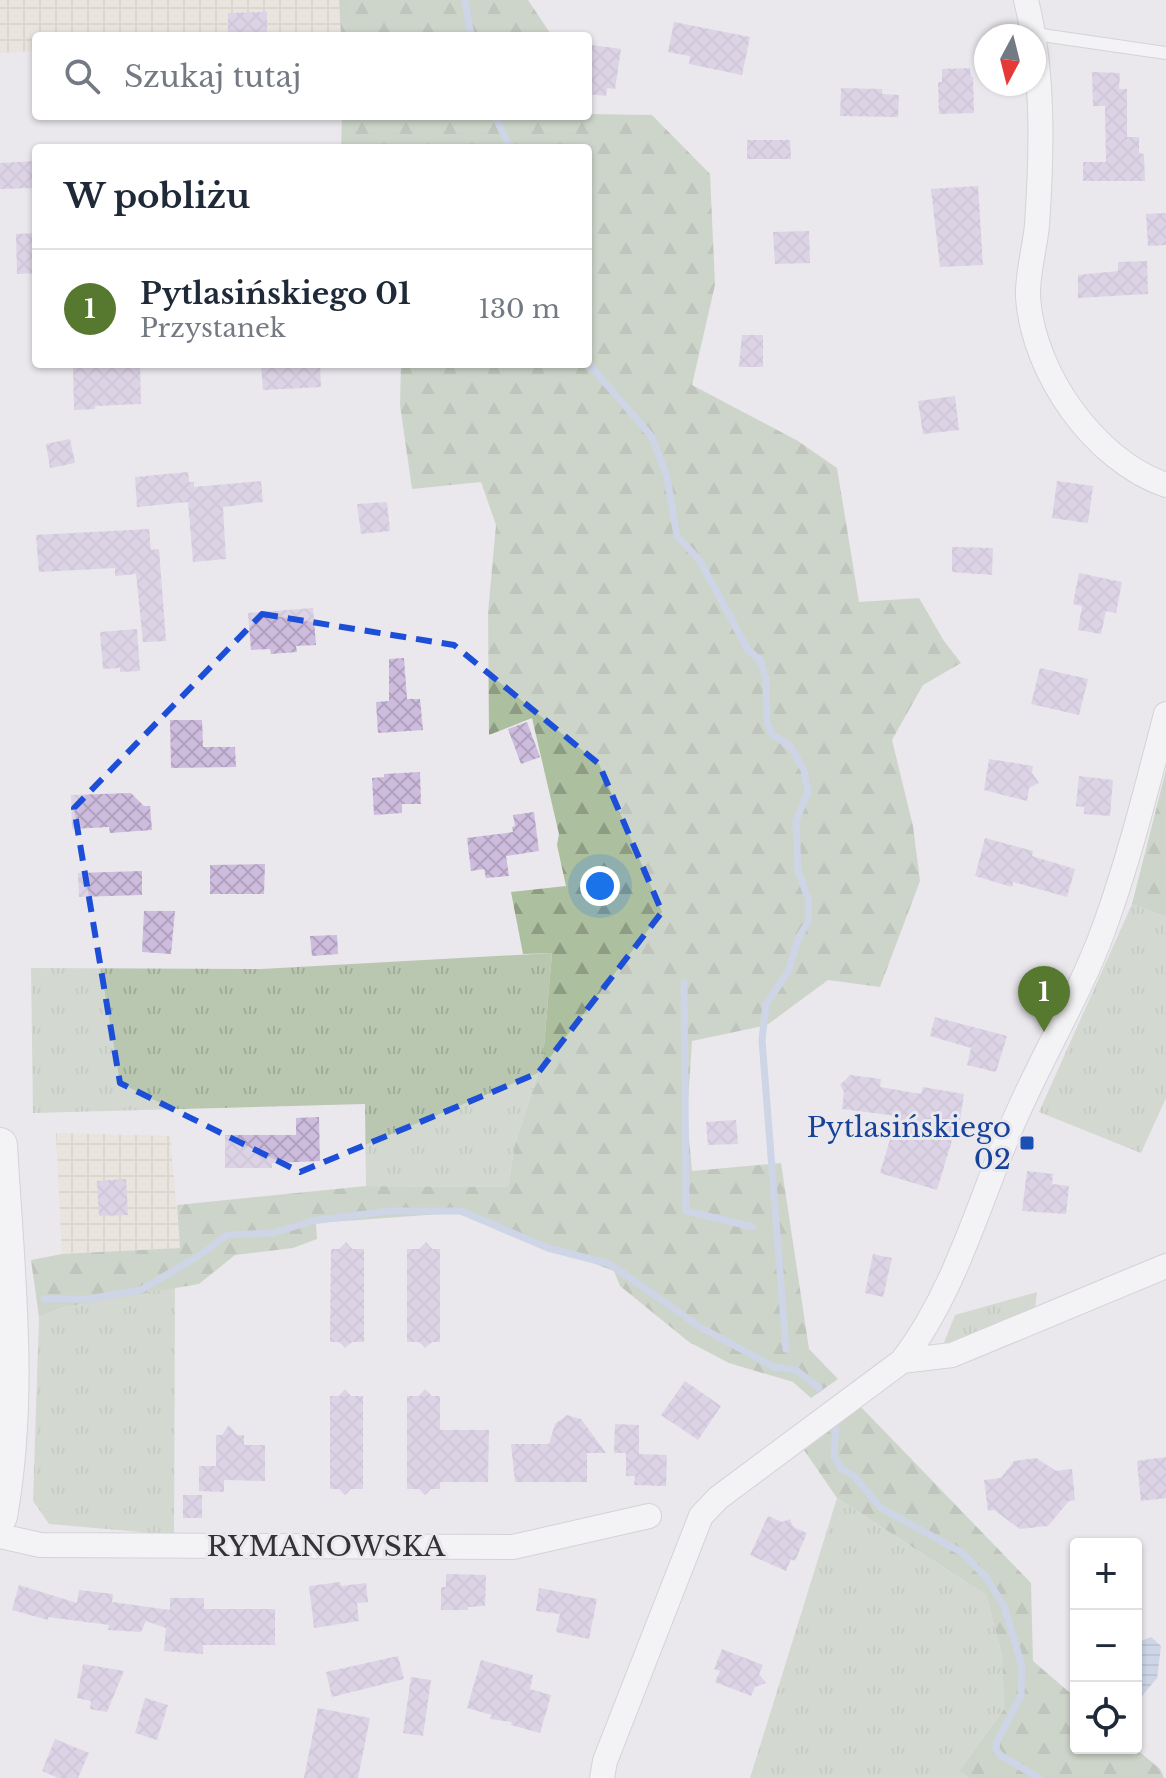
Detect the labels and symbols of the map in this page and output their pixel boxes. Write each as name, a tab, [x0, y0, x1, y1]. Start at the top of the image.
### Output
north arrow	[974, 24, 1046, 96]
your location	[580, 866, 620, 906]
pin: 1	[1018, 966, 1070, 1032]
place label: Pytlasińskiego 02	[807, 1110, 1011, 1177]
marker: Pytlasińskiego 02	[1018, 1134, 1036, 1152]
street label: RYMANOWSKA	[207, 1529, 446, 1564]

